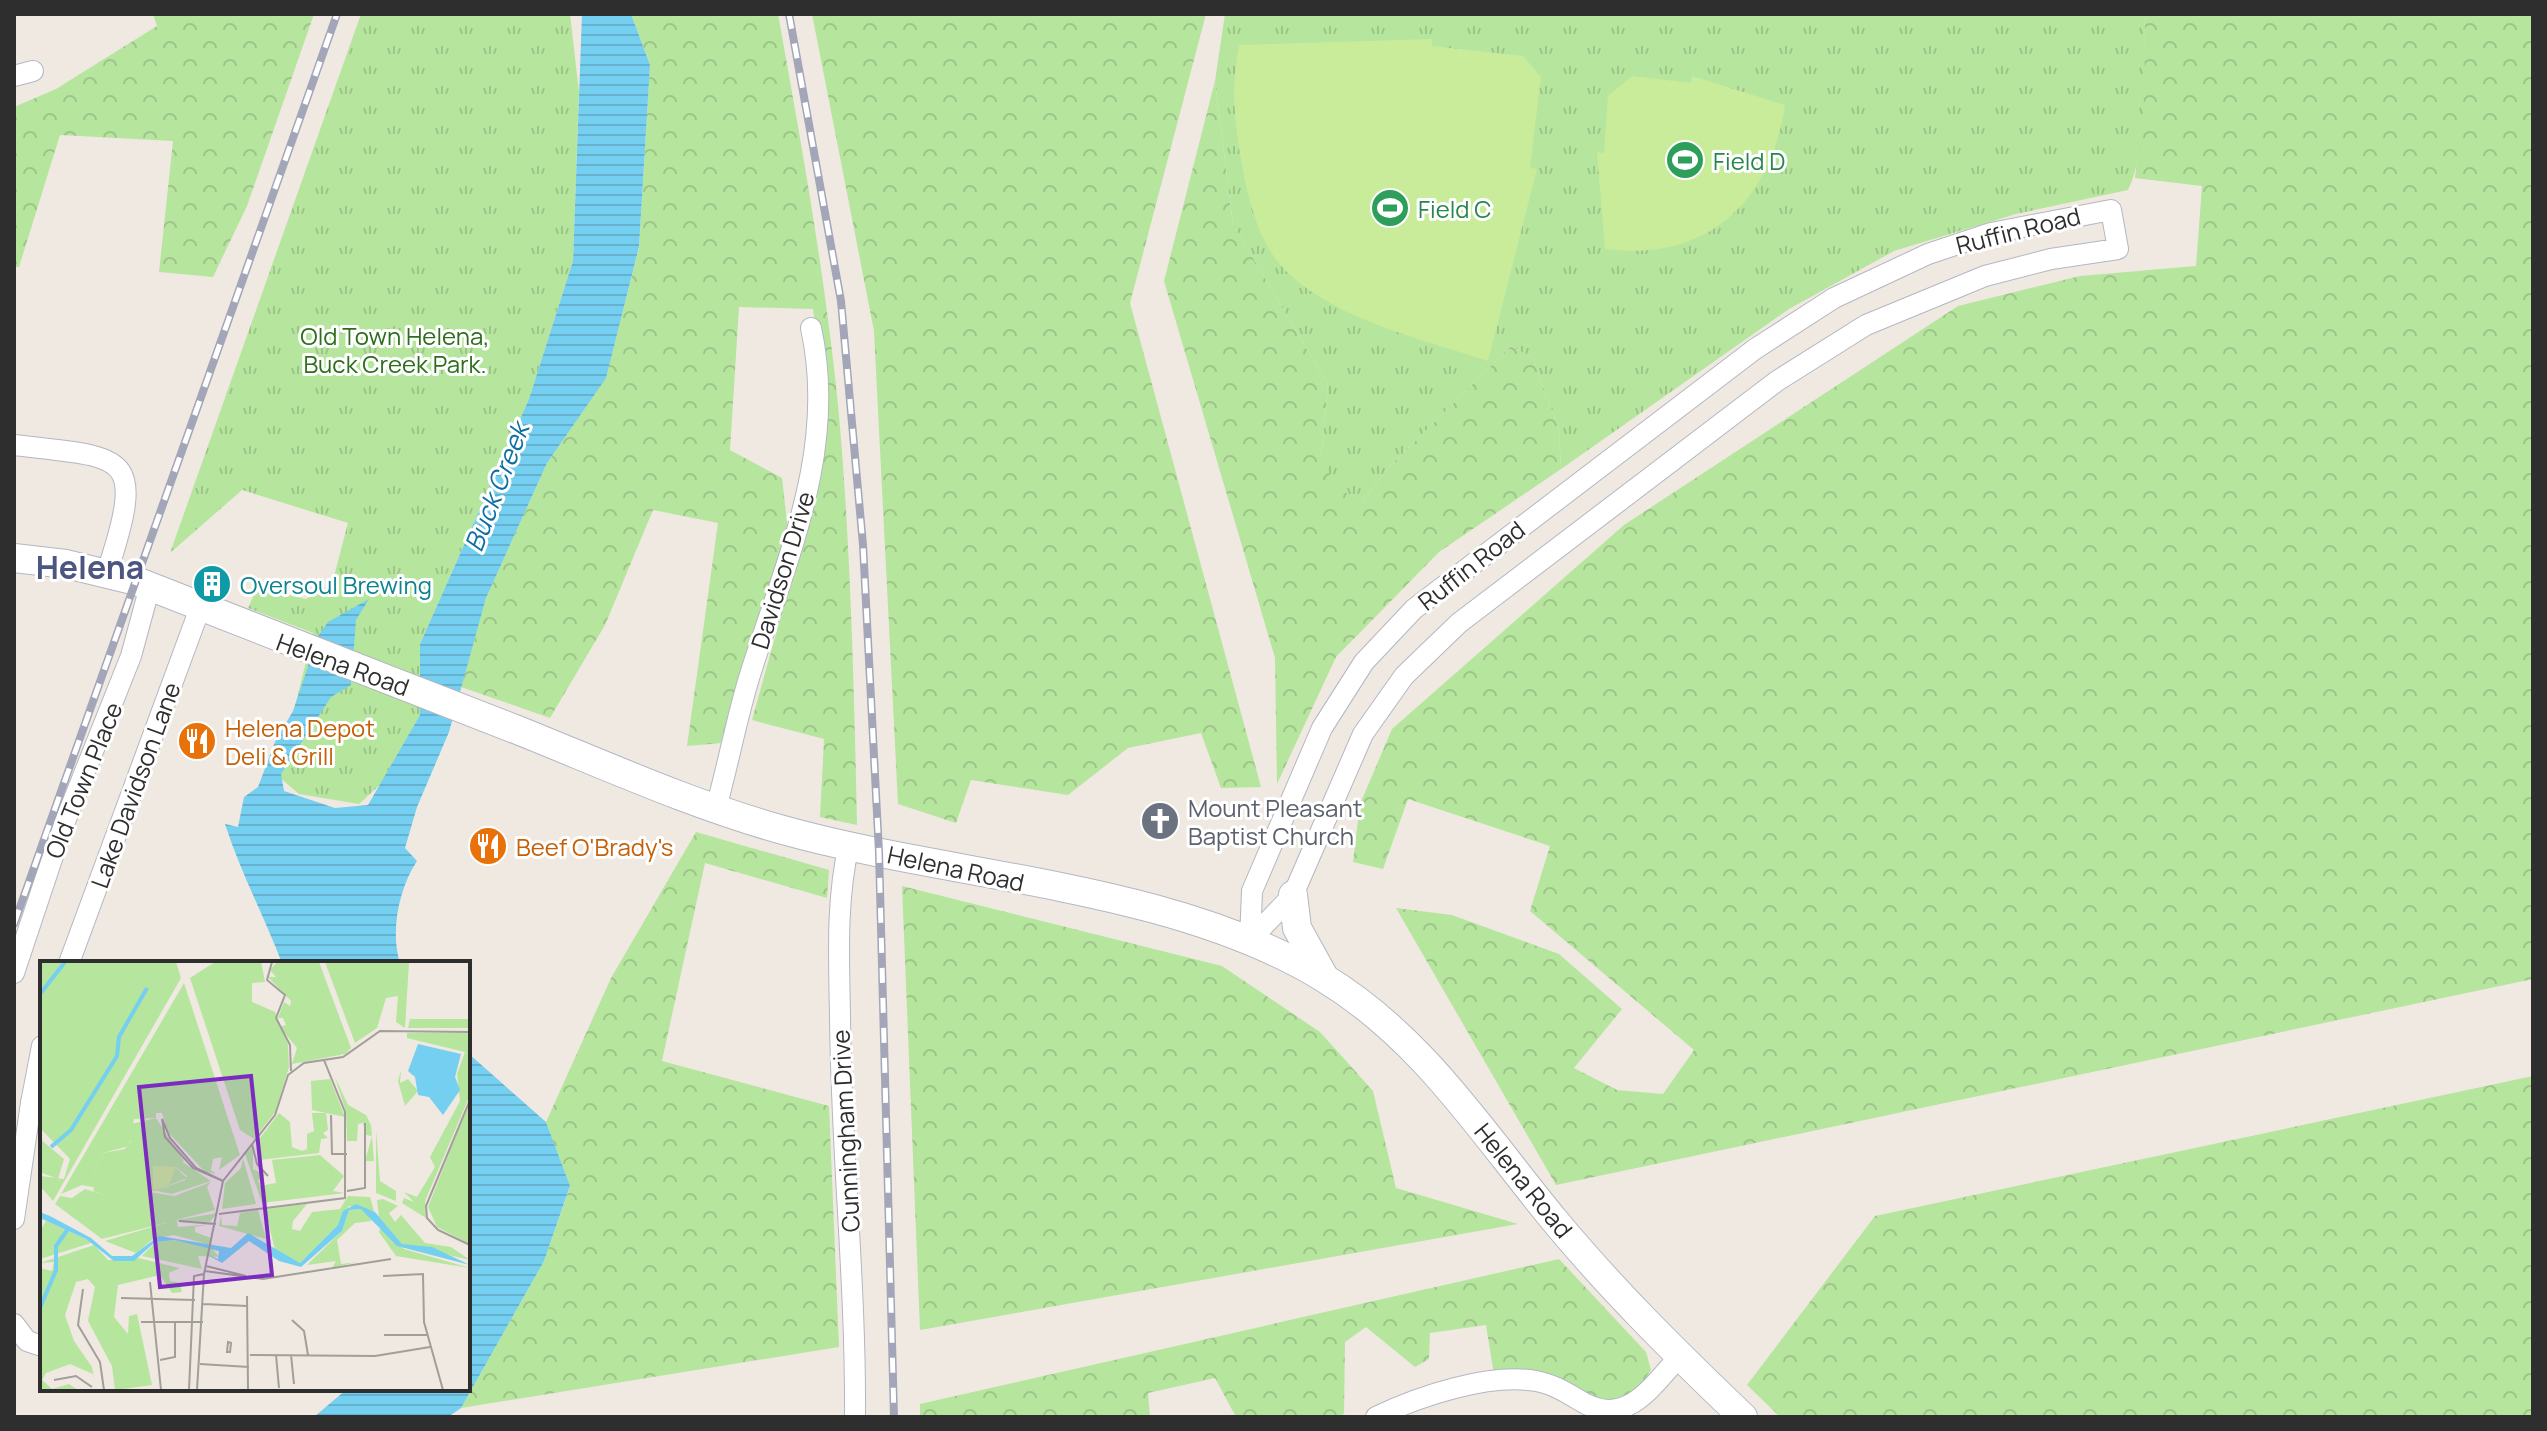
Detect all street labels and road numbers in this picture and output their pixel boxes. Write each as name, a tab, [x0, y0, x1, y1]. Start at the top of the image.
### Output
street label: Ruffin Road	[1952, 199, 2084, 261]
street label: Davidson Drive	[742, 487, 822, 653]
street label: Ruffin Road	[1411, 513, 1531, 617]
street label: Helena Road	[272, 625, 414, 703]
street label: Lake Davidson Lane	[82, 678, 188, 892]
street label: Old Town Place	[37, 697, 129, 863]
street label: Helena Road	[885, 837, 1027, 899]
street label: Cunningham Drive	[823, 1029, 867, 1233]
street label: Helena Road	[1467, 1116, 1581, 1244]

